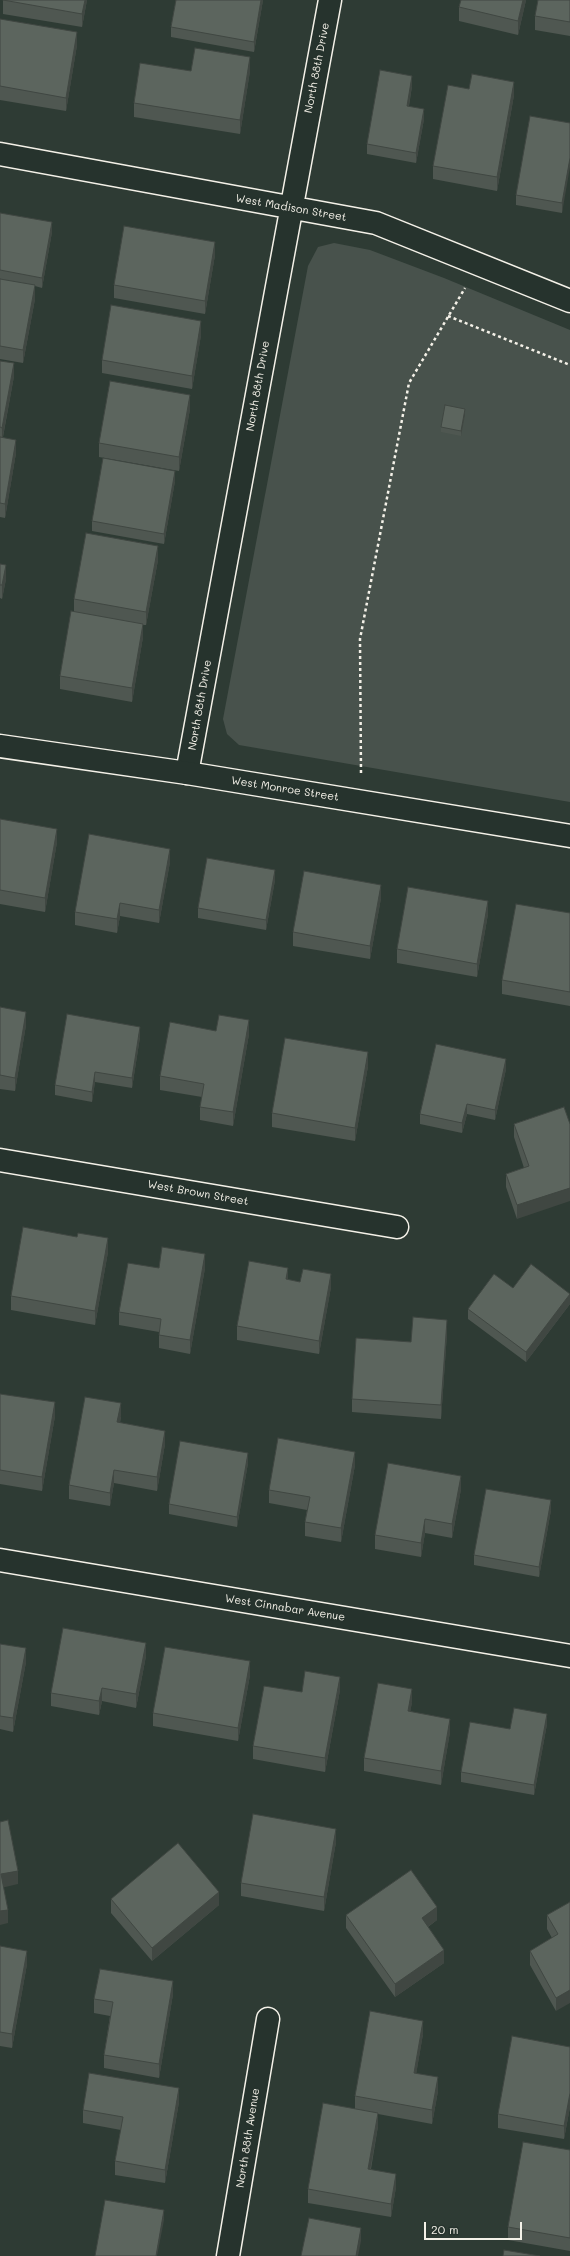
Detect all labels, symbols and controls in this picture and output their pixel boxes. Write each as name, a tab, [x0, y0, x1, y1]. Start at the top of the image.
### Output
street label: North 88th Drive	[302, 22, 332, 114]
street label: West Madison Street	[234, 192, 348, 224]
street label: North 88th Drive	[244, 340, 272, 432]
street label: North 88th Drive	[186, 659, 214, 751]
street label: West Monroe Street	[230, 774, 340, 804]
street label: West Brown Street	[147, 1178, 249, 1208]
street label: West Cinnabar Avenue	[224, 1592, 346, 1624]
street label: North 88th Avenue	[234, 2087, 262, 2189]
scale bar	[426, 2214, 524, 2240]
text: 20 m	[431, 2221, 459, 2237]

